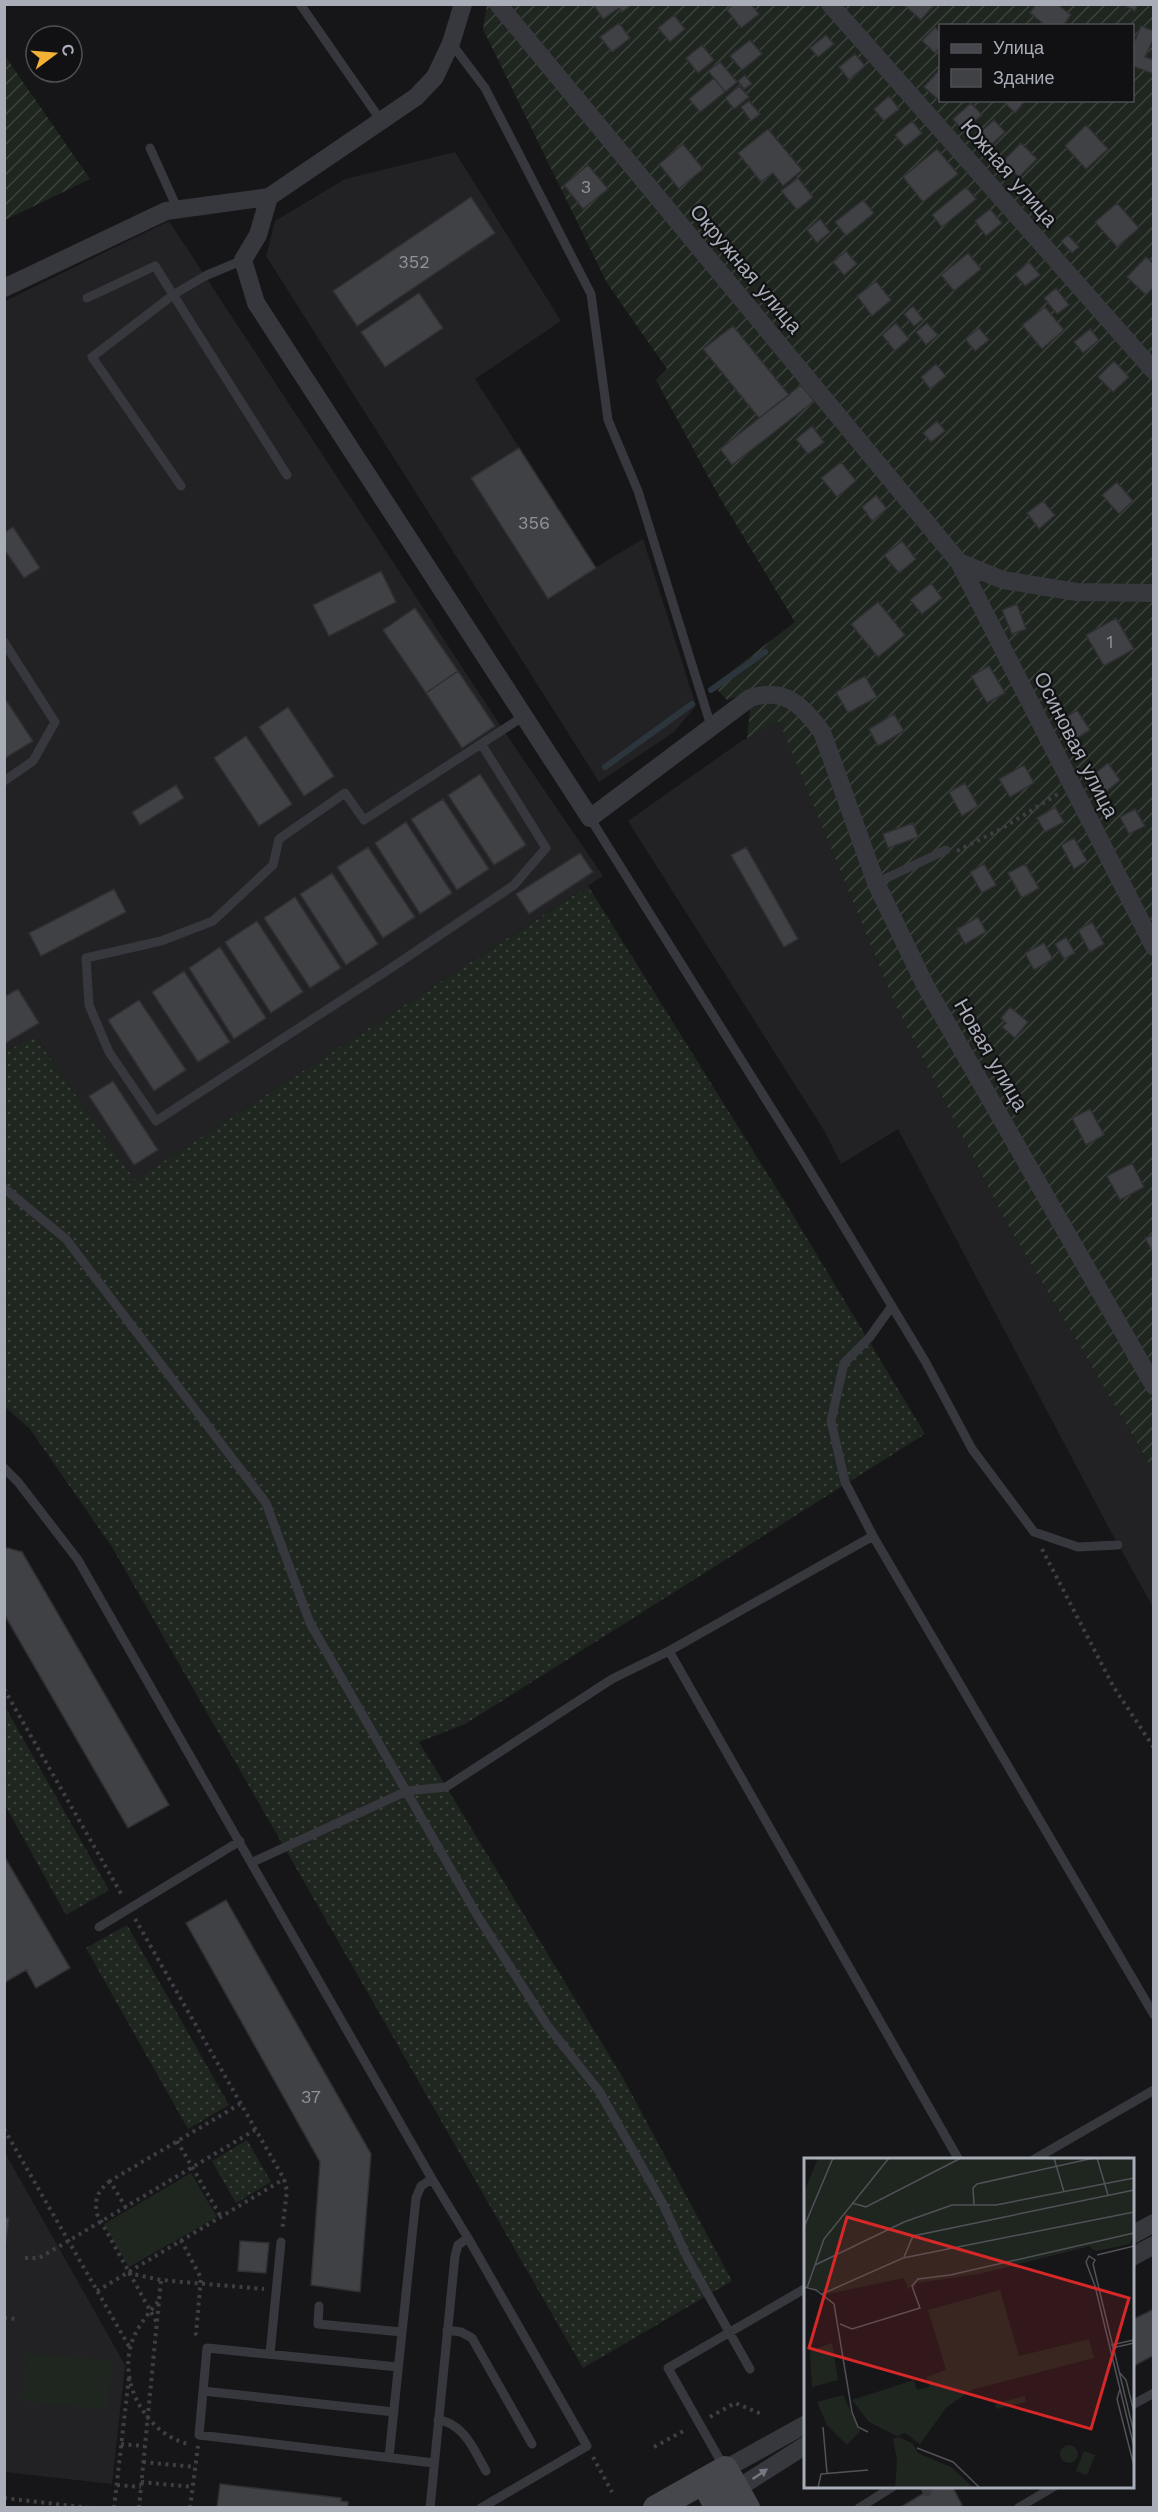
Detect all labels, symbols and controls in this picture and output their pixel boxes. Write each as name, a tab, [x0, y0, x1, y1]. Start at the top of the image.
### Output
north arrow	[24, 24, 84, 84]
legend	[939, 24, 1134, 102]
text: Улица	[993, 37, 1045, 58]
text: С	[57, 42, 79, 59]
text: Здание	[993, 67, 1054, 88]
street label: Южная улица	[956, 114, 1063, 232]
house number: 3	[581, 176, 591, 197]
street label: Окружная улица	[685, 199, 808, 339]
house number: 352	[398, 251, 430, 272]
house number: 356	[518, 512, 550, 533]
house number: 1	[1106, 631, 1114, 652]
street label: Осиновая улица	[1029, 668, 1124, 822]
street label: Новая улица	[949, 994, 1034, 1116]
house number: 37	[301, 2086, 321, 2107]
inset map	[804, 2158, 1134, 2488]
one-way arrow	[752, 2468, 768, 2480]

